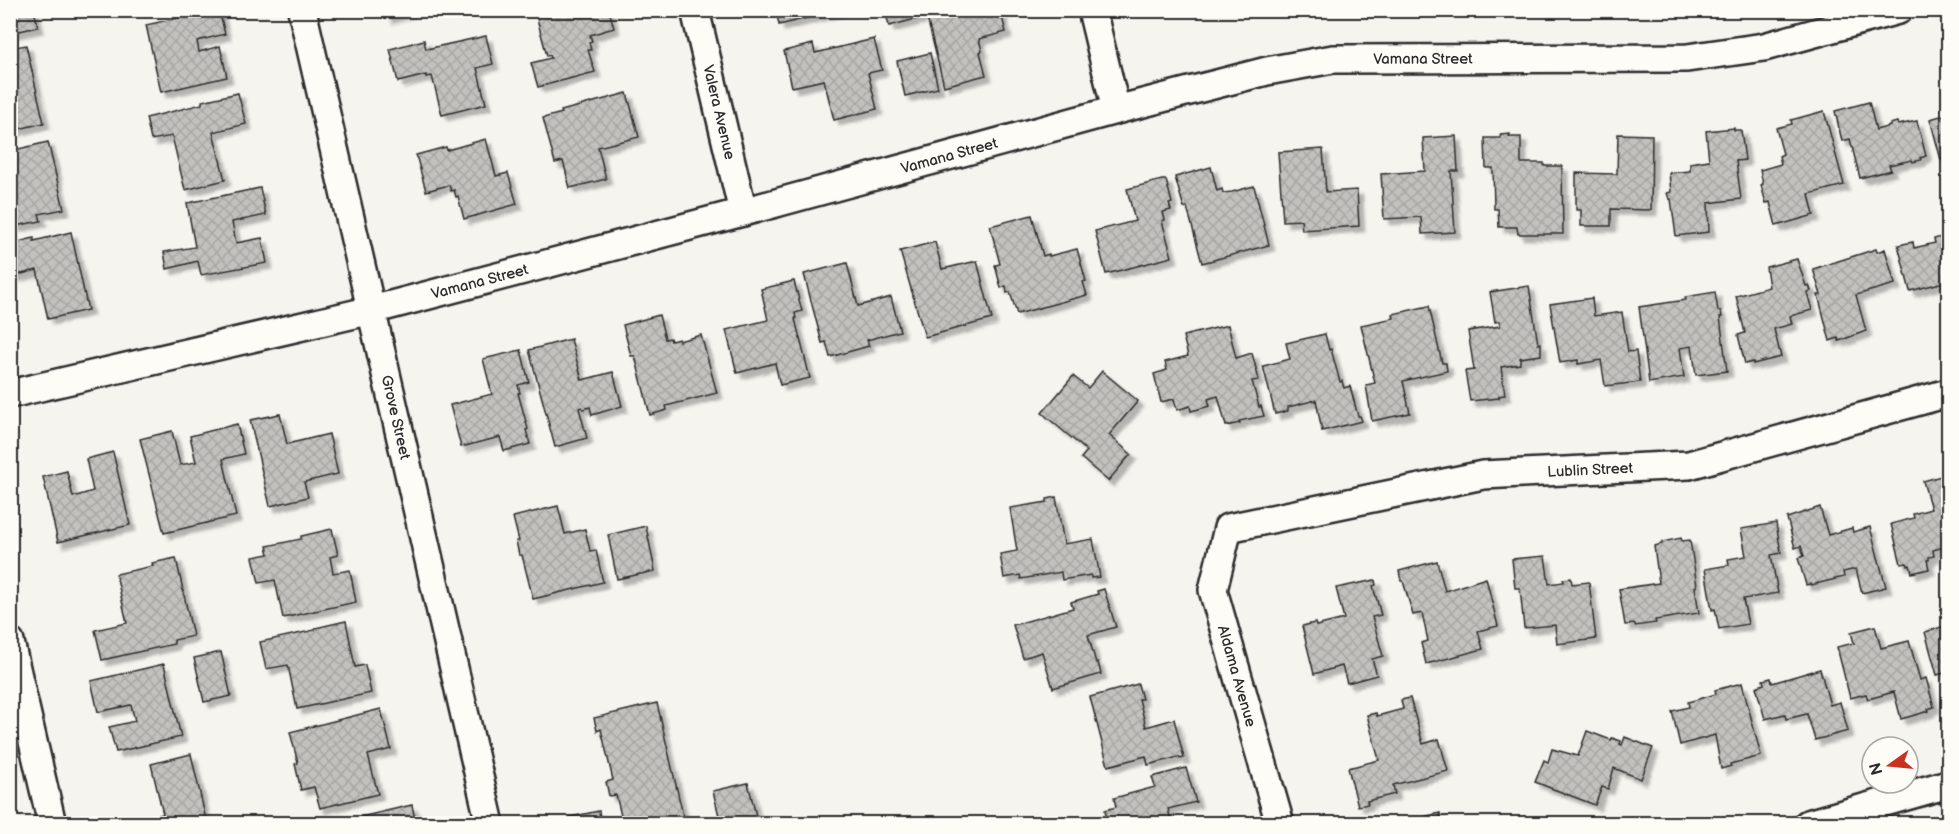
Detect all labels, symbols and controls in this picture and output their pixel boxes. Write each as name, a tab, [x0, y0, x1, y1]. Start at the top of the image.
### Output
street label: Vamana Street	[1373, 50, 1473, 69]
street label: Valera Avenue	[698, 63, 739, 162]
street label: Vamana Street	[899, 134, 1000, 178]
street label: Vamana Street	[429, 260, 531, 304]
street label: Grove Street	[377, 373, 415, 462]
street label: Lublin Street	[1547, 459, 1634, 482]
street label: Aldama Avenue	[1213, 623, 1260, 729]
north arrow	[1860, 735, 1920, 795]
text: N	[1866, 760, 1888, 777]

